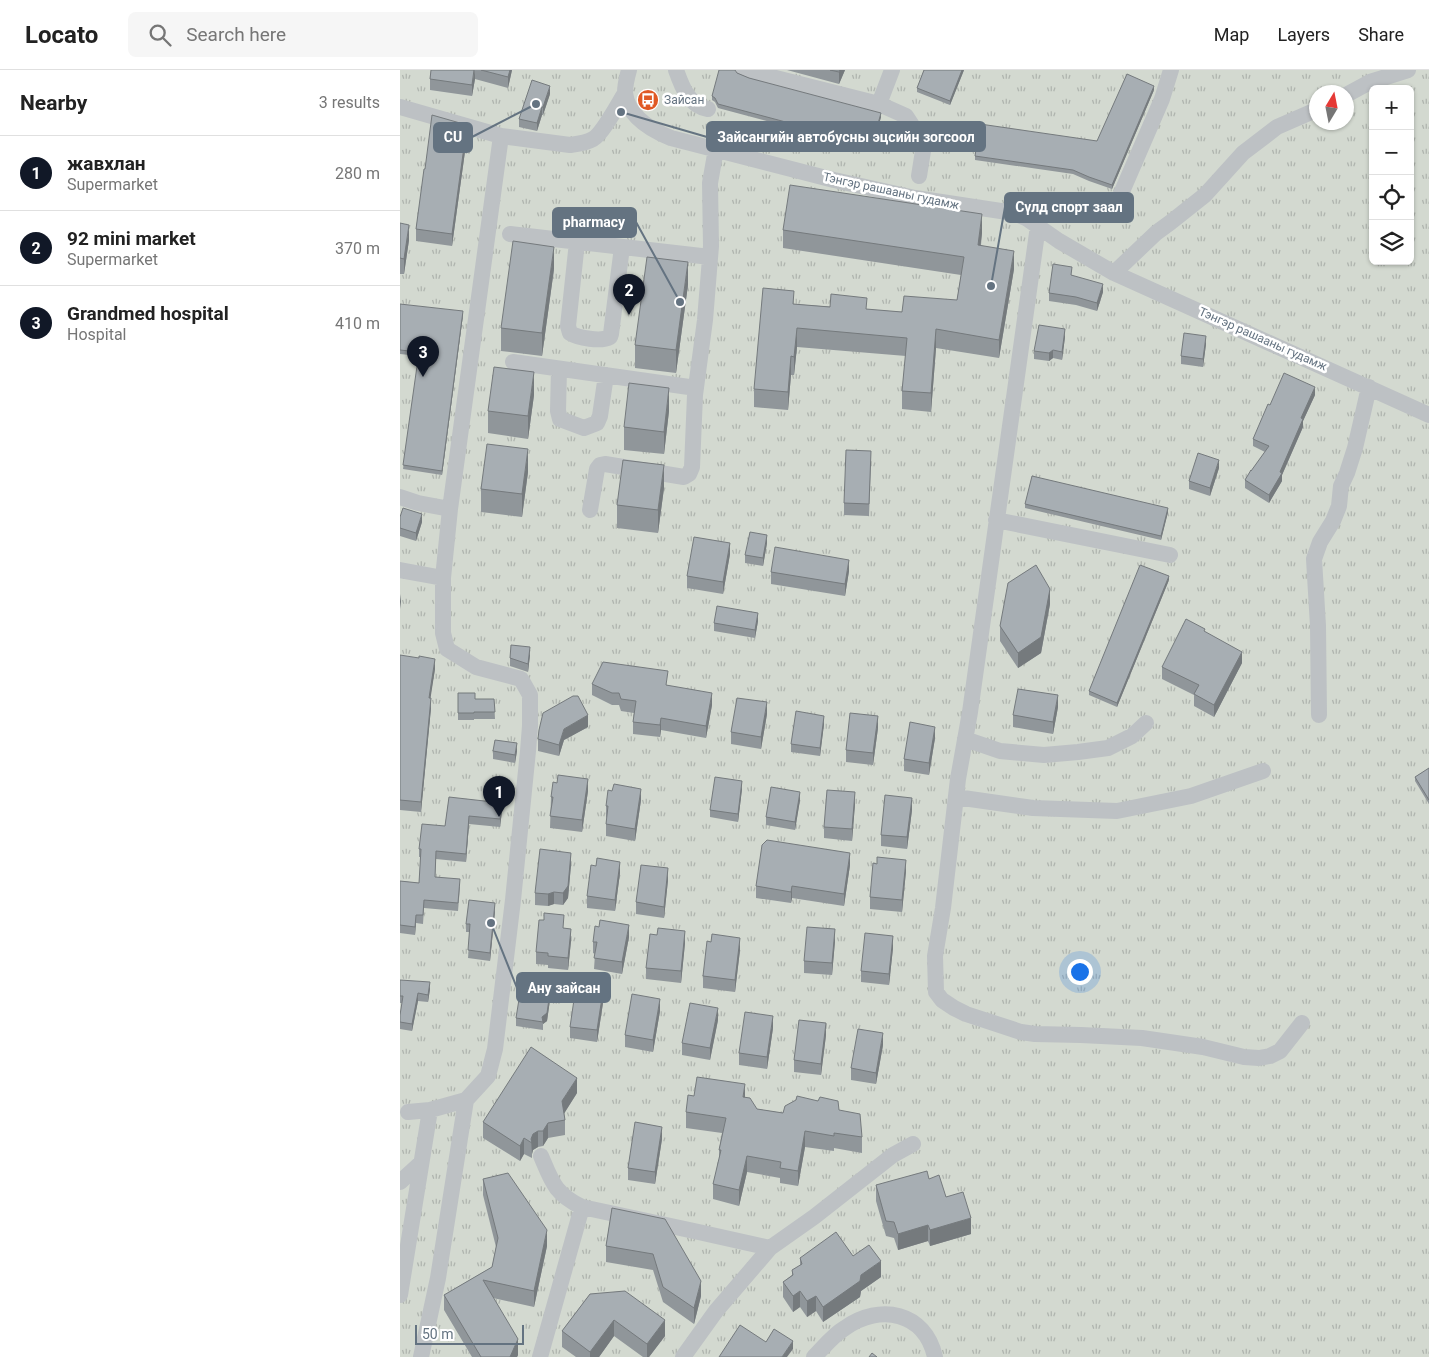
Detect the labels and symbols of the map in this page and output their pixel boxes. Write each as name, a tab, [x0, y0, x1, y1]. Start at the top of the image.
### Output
north arrow	[1309, 85, 1354, 130]
bus stop icon: Зайсан	[636, 88, 660, 112]
place label: Зайсан	[664, 93, 704, 107]
callout: Зайсангийн автобусны эцсийн зогсоол	[707, 122, 985, 151]
callout: CU	[434, 123, 472, 152]
text: CU	[444, 129, 462, 145]
text: Зайсангийн автобусны эцсийн зогсоол	[717, 129, 975, 145]
street label: Тэнгэр рашааны гудамж	[822, 170, 961, 212]
callout: Сүлд спорт заал	[1005, 193, 1133, 222]
text: Сүлд спорт заал	[1015, 199, 1123, 215]
callout: pharmacy	[553, 208, 636, 237]
text: pharmacy	[563, 214, 626, 230]
pin: 2	[613, 274, 645, 315]
street label: Тэнгэр рашааны гудамж	[1197, 304, 1330, 374]
pin: 3	[407, 336, 439, 377]
pin: 1	[483, 776, 515, 817]
your location	[1067, 959, 1093, 985]
callout: Ану зайсан	[517, 973, 610, 1002]
text: Ану зайсан	[528, 980, 601, 996]
scale bar	[415, 1322, 524, 1345]

